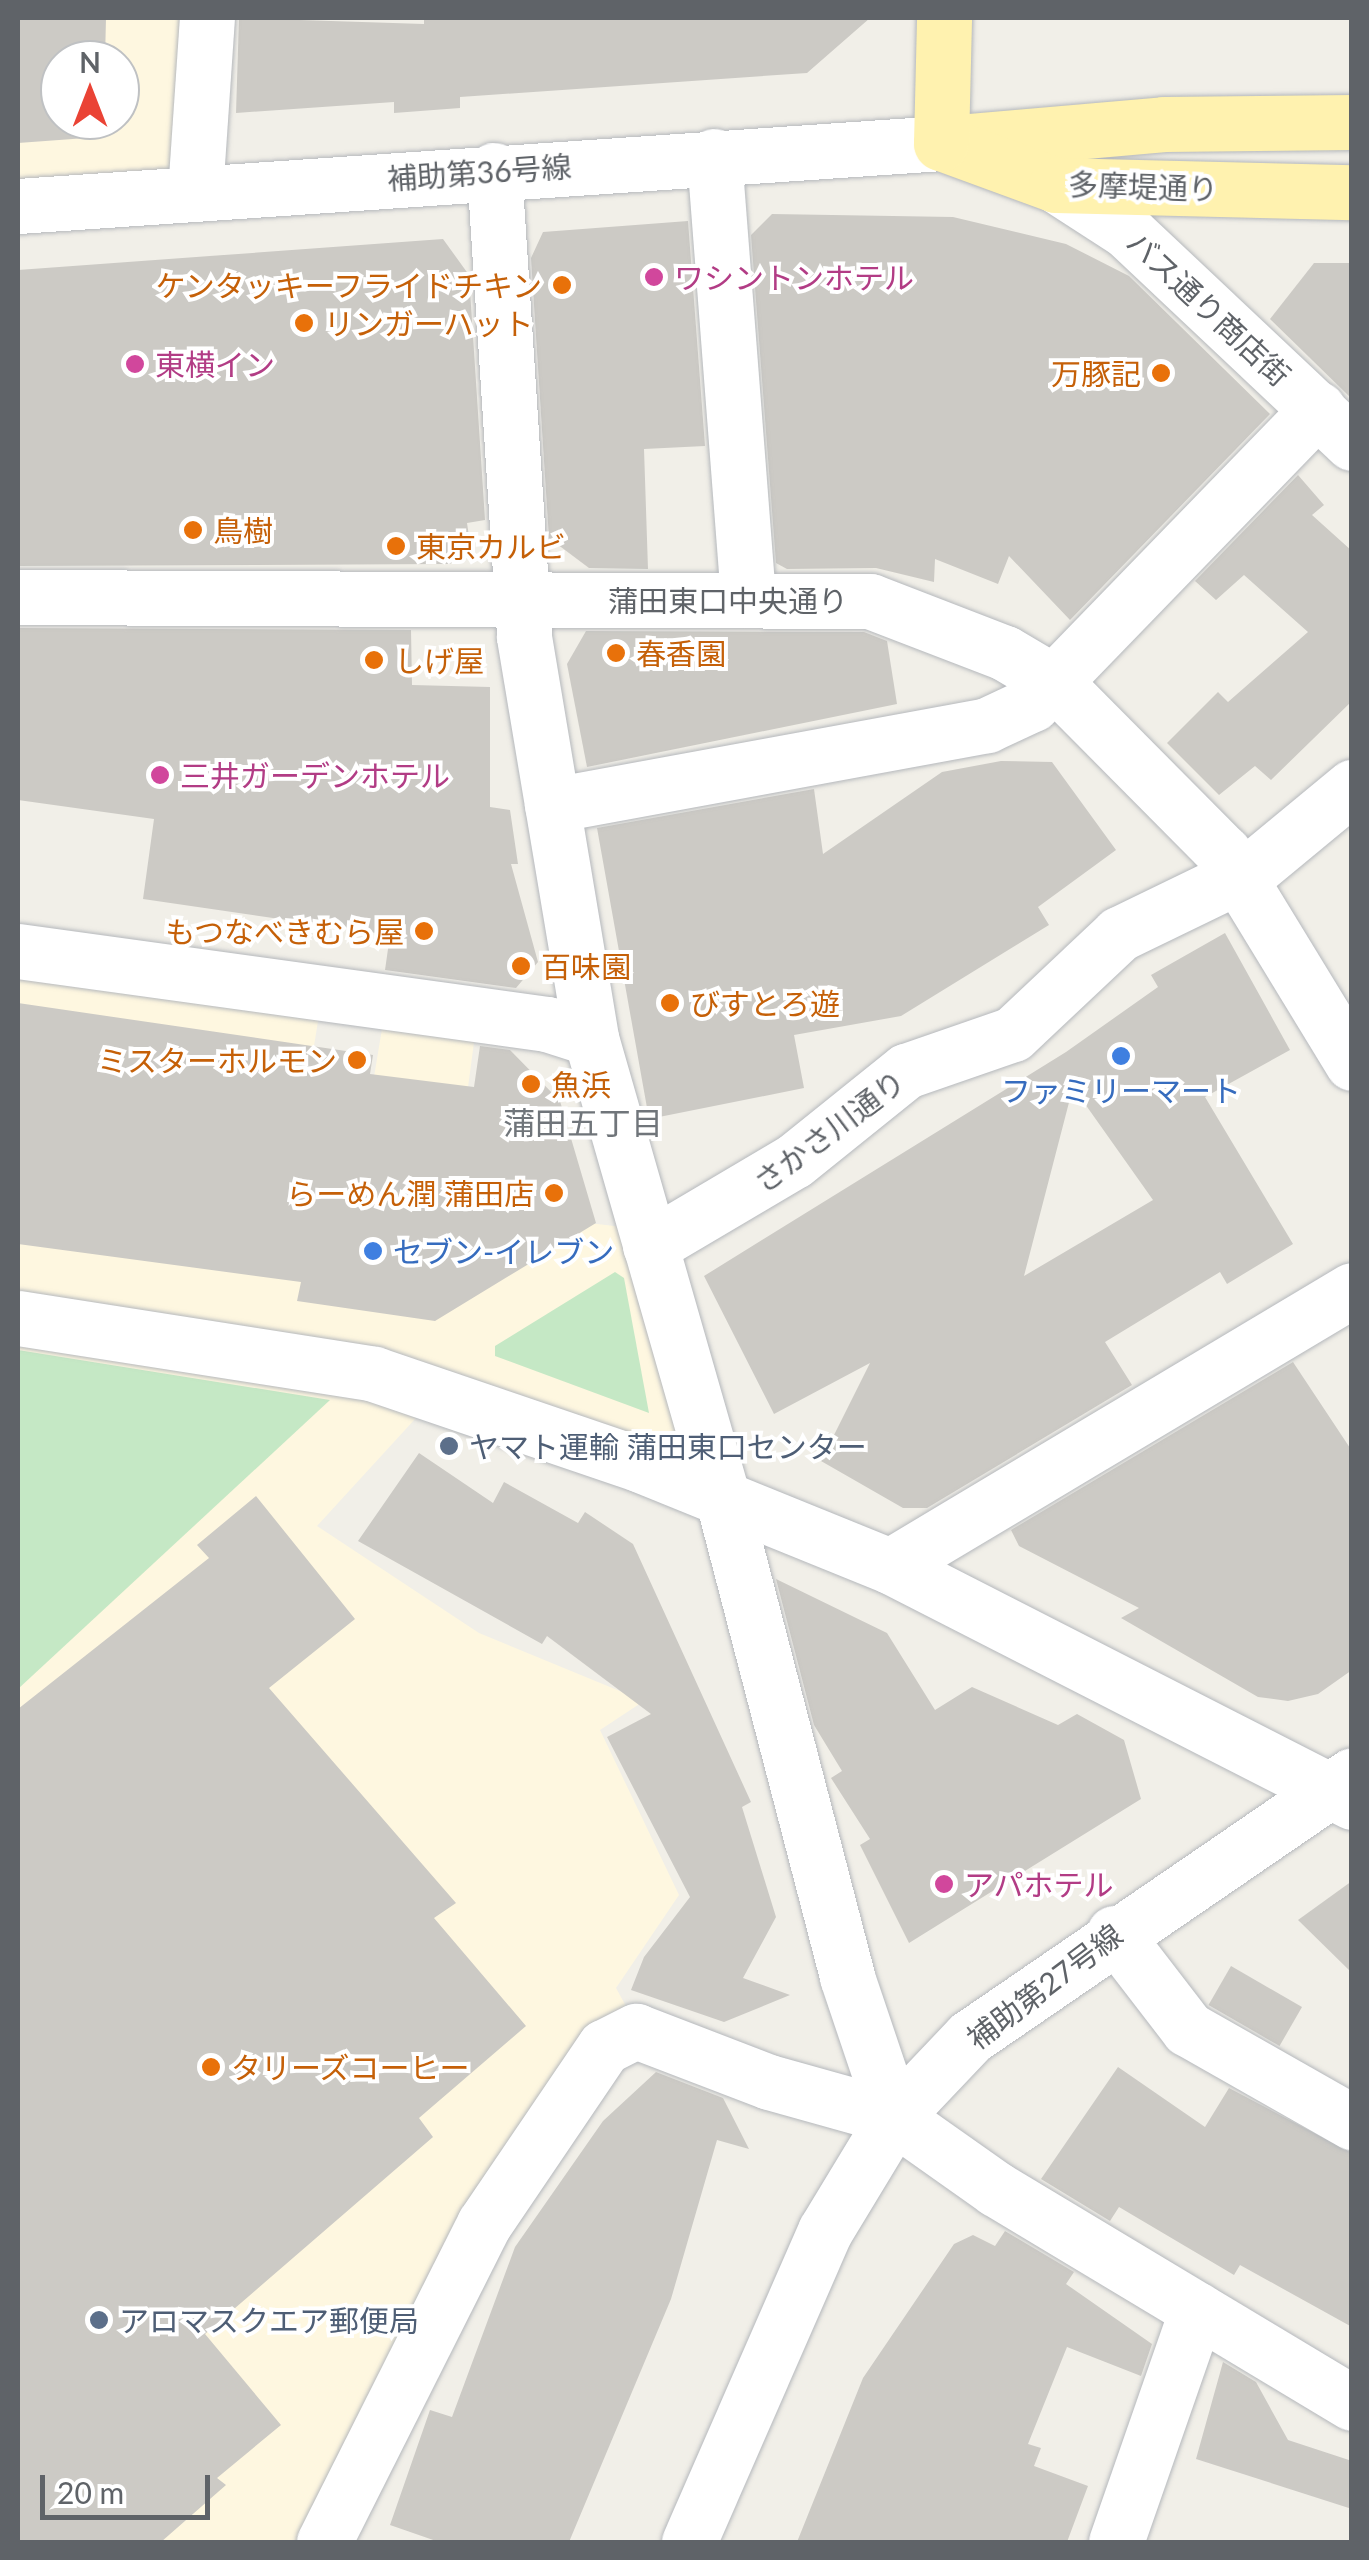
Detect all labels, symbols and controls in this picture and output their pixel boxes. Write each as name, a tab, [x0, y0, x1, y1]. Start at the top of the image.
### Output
north arrow	[40, 40, 140, 140]
text: N	[79, 45, 101, 79]
street label: 補助第36号線	[386, 148, 572, 196]
street label: 多摩堤通り	[1067, 165, 1219, 207]
street label: バス通り商店街	[1120, 223, 1298, 393]
place label: ワシントンホテル	[674, 259, 914, 295]
marker: ワシントンホテル	[643, 266, 665, 288]
place label: ケンタッキーフライドチキン	[152, 267, 542, 303]
marker: ケンタッキーフライドチキン	[551, 274, 573, 296]
place label: リンガーハット	[324, 305, 534, 341]
marker: リンガーハット	[293, 312, 315, 334]
place label: 東横イン	[155, 346, 275, 382]
marker: 東横イン	[124, 353, 146, 375]
place label: 万豚記	[1051, 355, 1141, 391]
marker: 万豚記	[1150, 362, 1172, 384]
place label: 鳥樹	[213, 512, 273, 548]
marker: 鳥樹	[182, 519, 204, 541]
place label: 東京カルビ	[416, 528, 566, 564]
marker: 東京カルビ	[385, 535, 407, 557]
street label: 蒲田東口中央通り	[608, 582, 848, 618]
place label: 春香園	[636, 635, 726, 671]
place label: しげ屋	[394, 642, 484, 678]
marker: 春香園	[605, 642, 627, 664]
marker: しげ屋	[363, 649, 385, 671]
place label: 三井ガーデンホテル	[180, 757, 450, 793]
marker: 三井ガーデンホテル	[149, 764, 171, 786]
place label: もつなべきむら屋	[164, 913, 404, 949]
marker: もつなべきむら屋	[413, 920, 435, 942]
place label: 百味園	[541, 948, 631, 984]
marker: 百味園	[510, 955, 532, 977]
place label: びすとろ遊	[690, 985, 840, 1021]
marker: びすとろ遊	[659, 992, 681, 1014]
place label: ミスターホルモン	[97, 1042, 337, 1078]
marker: ファミリーマート	[1110, 1045, 1132, 1067]
marker: ミスターホルモン	[346, 1049, 368, 1071]
street label: さかさ川通り	[746, 1062, 912, 1200]
place label: 魚浜	[551, 1066, 611, 1102]
place label: ファミリーマート	[1001, 1072, 1241, 1108]
marker: 魚浜	[520, 1073, 542, 1095]
district label: 蒲田五丁目	[503, 1104, 663, 1142]
place label: らーめん潤 蒲田店	[286, 1175, 534, 1211]
marker: らーめん潤 蒲田店	[543, 1182, 565, 1204]
place label: セブン-イレブン	[393, 1233, 614, 1269]
marker: セブン-イレブン	[362, 1240, 384, 1262]
place label: ヤマト運輸 蒲田東口センター	[469, 1428, 867, 1464]
marker: ヤマト運輸 蒲田東口センター	[438, 1435, 460, 1457]
place label: アパホテル	[964, 1866, 1114, 1902]
marker: アパホテル	[933, 1873, 955, 1895]
street label: 補助第27号線	[959, 1916, 1129, 2056]
place label: タリーズコーヒー	[231, 2049, 471, 2085]
marker: タリーズコーヒー	[200, 2056, 222, 2078]
place label: アロマスクエア郵便局	[119, 2302, 419, 2338]
marker: アロマスクエア郵便局	[88, 2309, 110, 2331]
scale bar	[45, 2455, 215, 2517]
text: 20 m	[57, 2474, 124, 2510]

